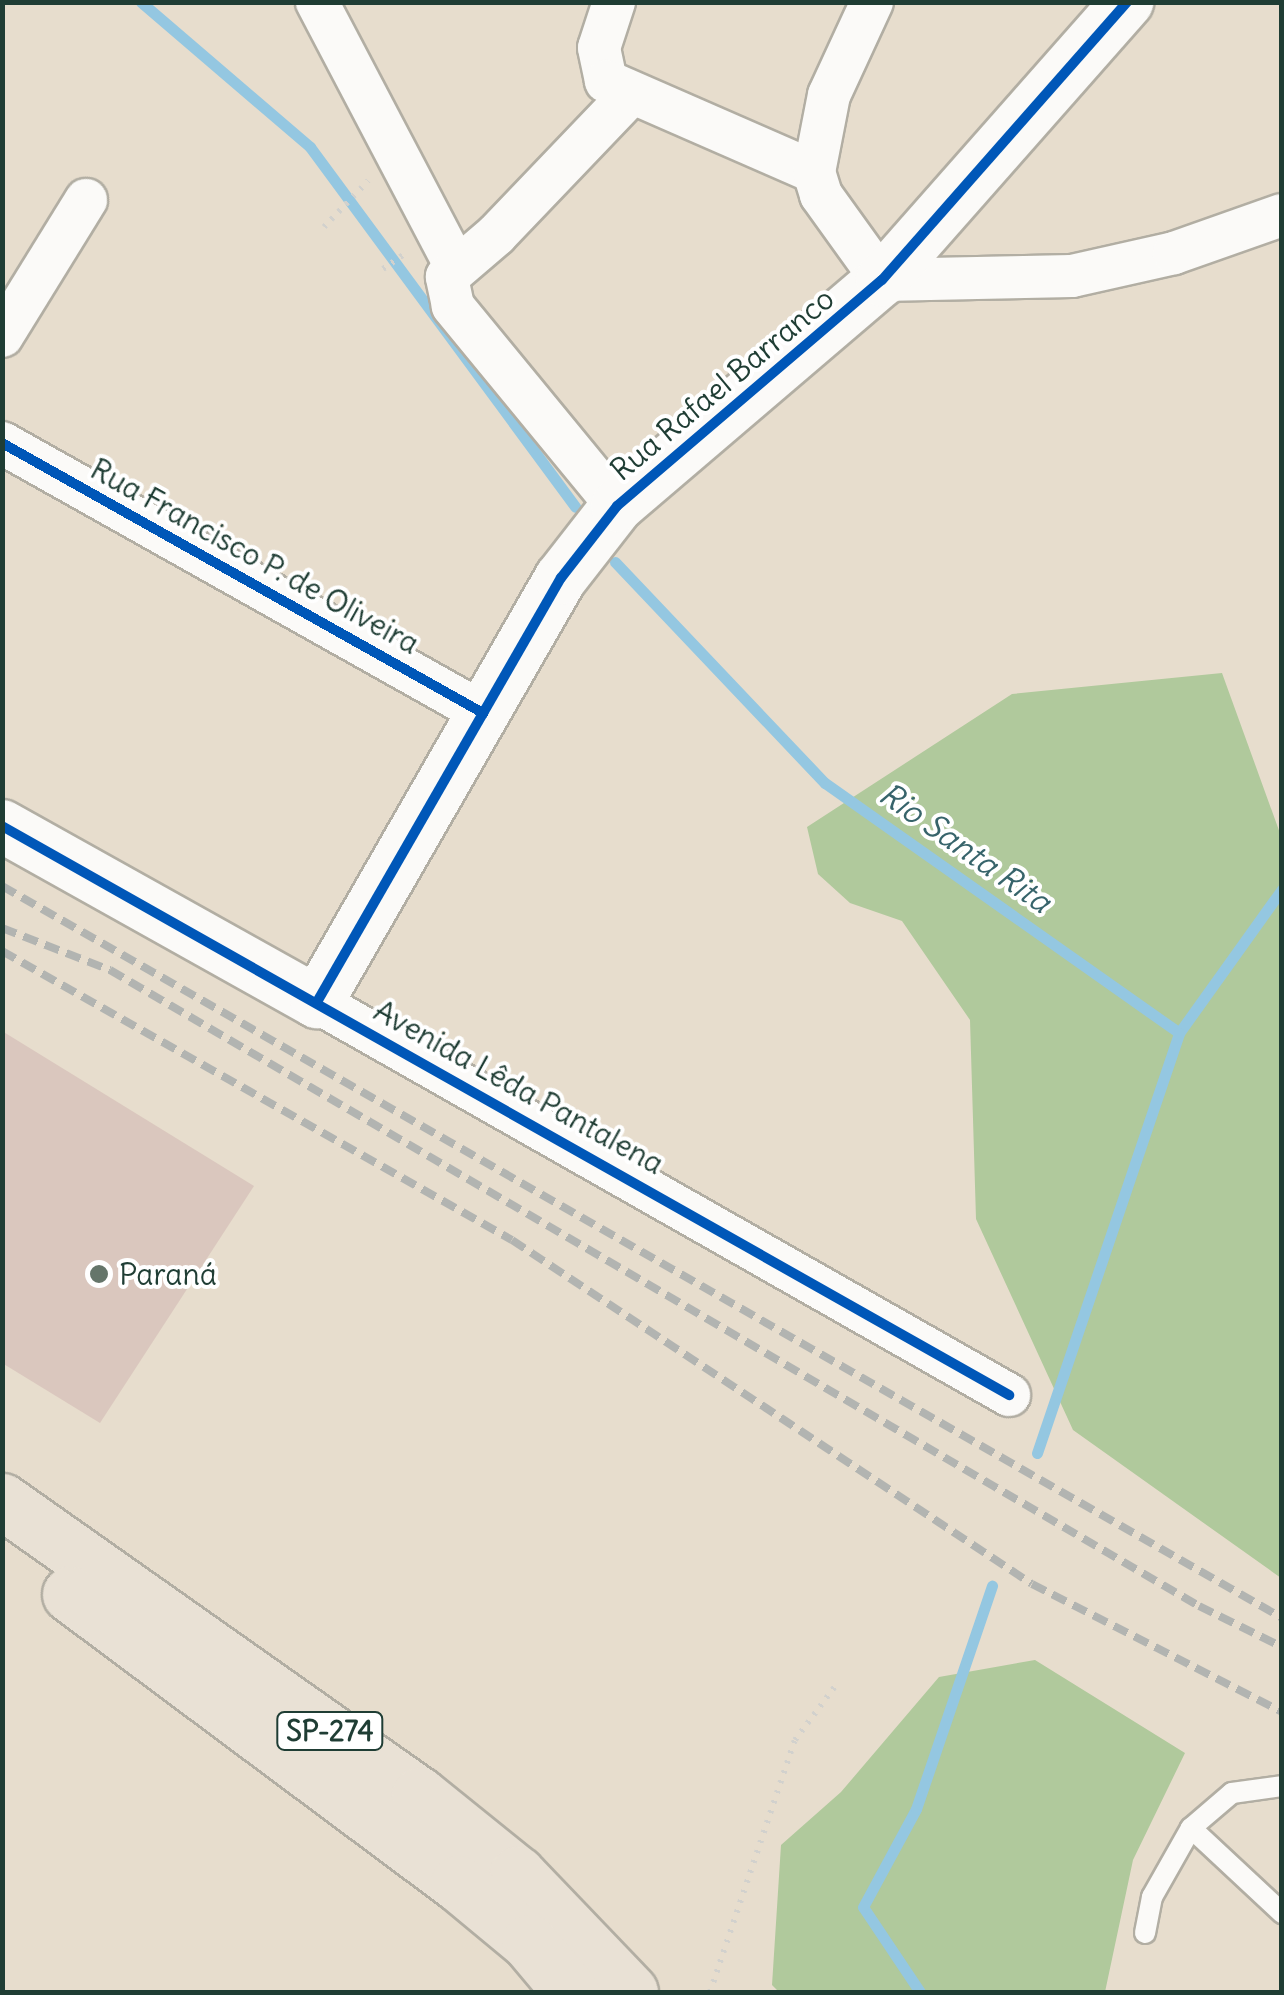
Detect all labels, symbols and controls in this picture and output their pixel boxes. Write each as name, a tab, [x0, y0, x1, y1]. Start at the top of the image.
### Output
street label: Rua Rafael Barranco	[603, 280, 841, 488]
street label: Rua Francisco P. de Oliveira	[84, 451, 426, 661]
water label: Rio Santa Rita	[872, 775, 1058, 921]
street label: Avenida Lêda Pantalena	[368, 992, 670, 1182]
place label: Paraná	[119, 1256, 217, 1292]
marker: Paraná	[88, 1263, 110, 1285]
road number: SP-274	[275, 1708, 385, 1754]

